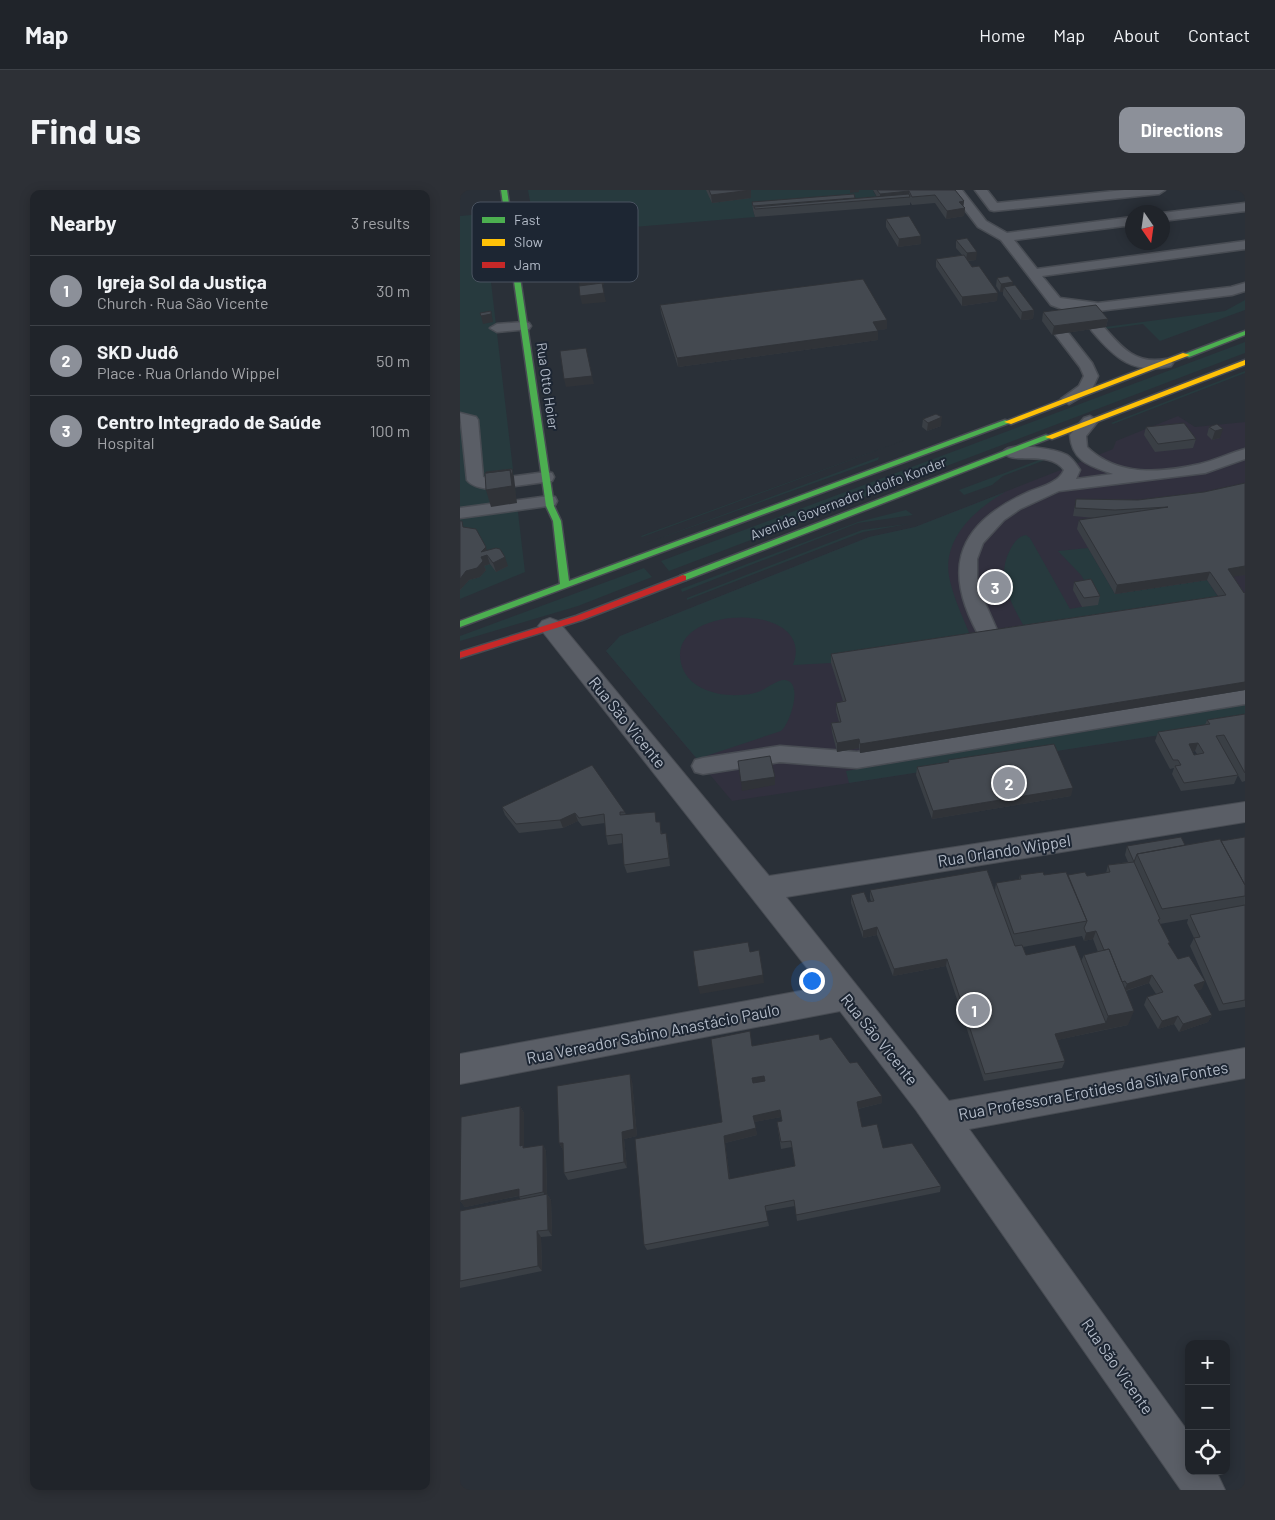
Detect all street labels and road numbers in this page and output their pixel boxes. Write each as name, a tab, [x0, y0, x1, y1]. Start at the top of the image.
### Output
street label: Rua Otto Hoier	[533, 341, 563, 431]
street label: Avenida Governador Adolfo Konder	[748, 453, 948, 543]
street label: Rua São Vicente	[585, 672, 671, 772]
street label: Rua Orlando Wippel	[936, 830, 1072, 870]
street label: Rua São Vicente	[837, 989, 923, 1089]
street label: Rua Vereador Sabino Anastácio Paulo	[525, 999, 781, 1067]
street label: Rua Professora Erotides da Silva Fontes	[957, 1057, 1229, 1123]
street label: Rua São Vicente	[1078, 1315, 1158, 1417]

